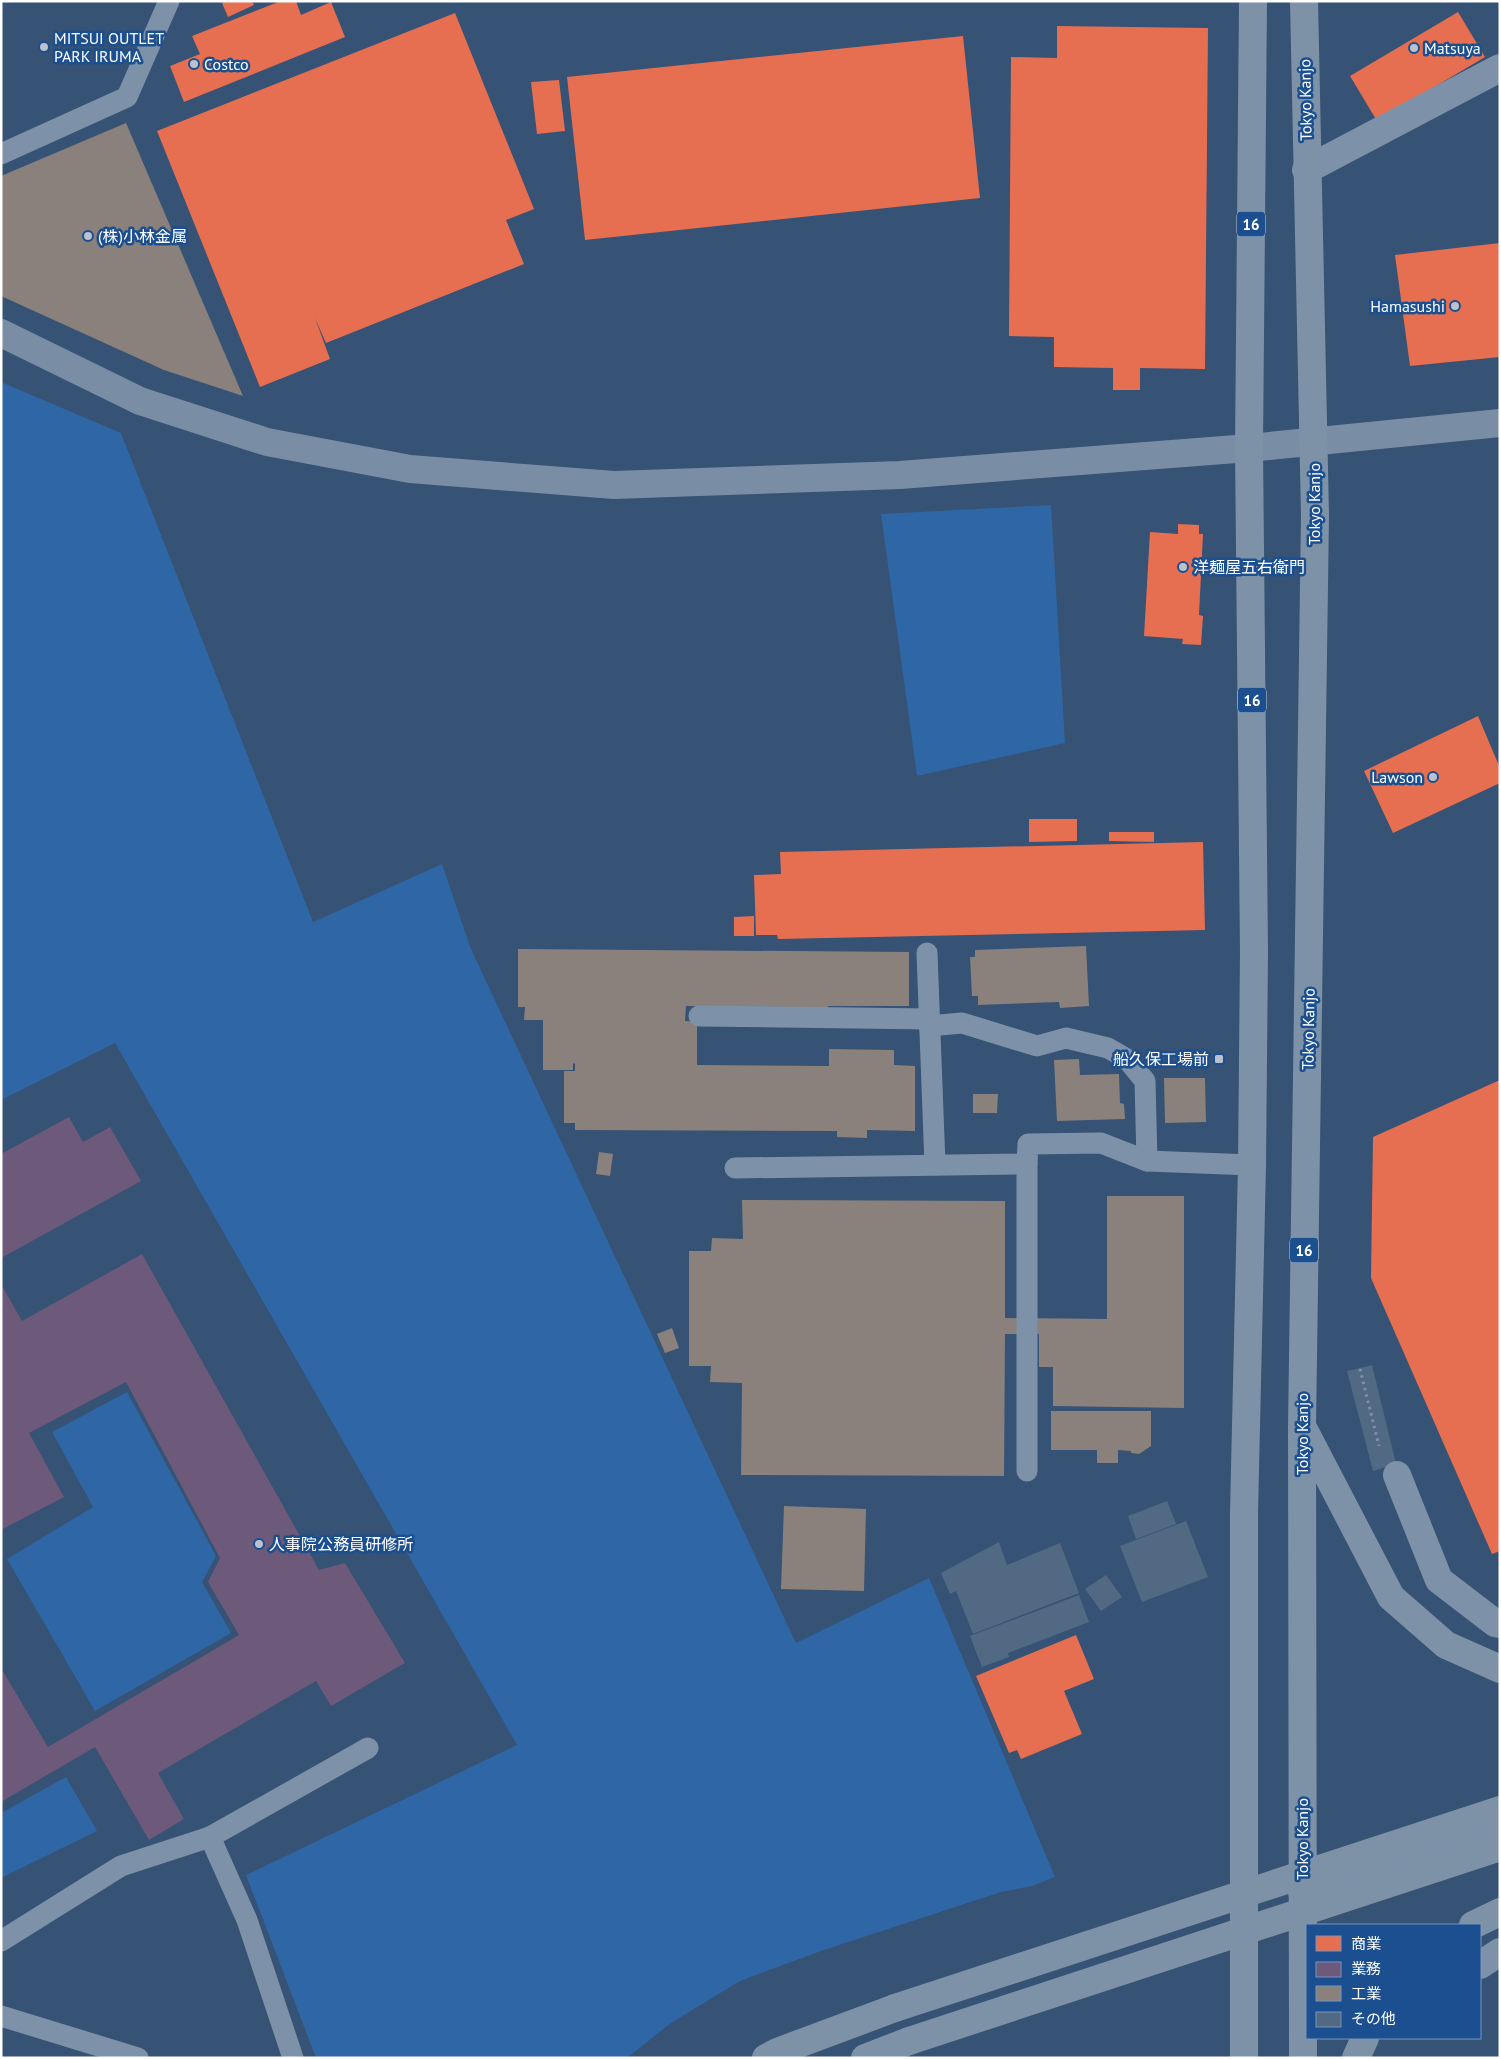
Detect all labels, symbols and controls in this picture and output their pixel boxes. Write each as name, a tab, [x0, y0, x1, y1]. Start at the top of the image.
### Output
place label: MITSUI OUTLET PARK IRUMA	[54, 28, 164, 66]
place label: Matsuya	[1424, 38, 1481, 58]
marker: MITSUI OUTLET PARK IRUMA	[38, 41, 50, 53]
marker: Matsuya	[1408, 42, 1420, 54]
place label: Costco	[204, 54, 249, 74]
marker: Costco	[188, 58, 200, 70]
street label: Tokyo Kanjo	[1294, 59, 1316, 141]
road number: 16	[1237, 212, 1265, 236]
place label: (株)小林金属	[98, 226, 187, 246]
marker: (株)小林金属	[82, 230, 94, 242]
place label: Hamasushi	[1370, 296, 1445, 316]
marker: Hamasushi	[1449, 300, 1461, 312]
street label: Tokyo Kanjo	[1304, 463, 1324, 545]
place label: 洋麺屋五右衛門	[1193, 557, 1305, 577]
marker: 洋麺屋五右衛門	[1177, 561, 1189, 573]
road number: 16	[1238, 688, 1266, 712]
place label: Lawson	[1371, 767, 1423, 787]
marker: Lawson	[1427, 771, 1439, 783]
street label: Tokyo Kanjo	[1297, 988, 1319, 1070]
place label: 船久保工場前	[1113, 1049, 1209, 1069]
marker: 船久保工場前	[1213, 1053, 1225, 1065]
road number: 16	[1290, 1238, 1318, 1262]
street label: Tokyo Kanjo	[1292, 1393, 1312, 1475]
place label: 人事院公務員研修所	[269, 1534, 413, 1554]
marker: 人事院公務員研修所	[253, 1538, 265, 1550]
street label: Tokyo Kanjo	[1292, 1798, 1312, 1880]
legend	[1306, 1924, 1481, 2039]
text: 商業	[1351, 1934, 1381, 1953]
text: 業務	[1351, 1959, 1381, 1978]
text: 工業	[1351, 1984, 1381, 2003]
text: その他	[1351, 2009, 1396, 2028]

